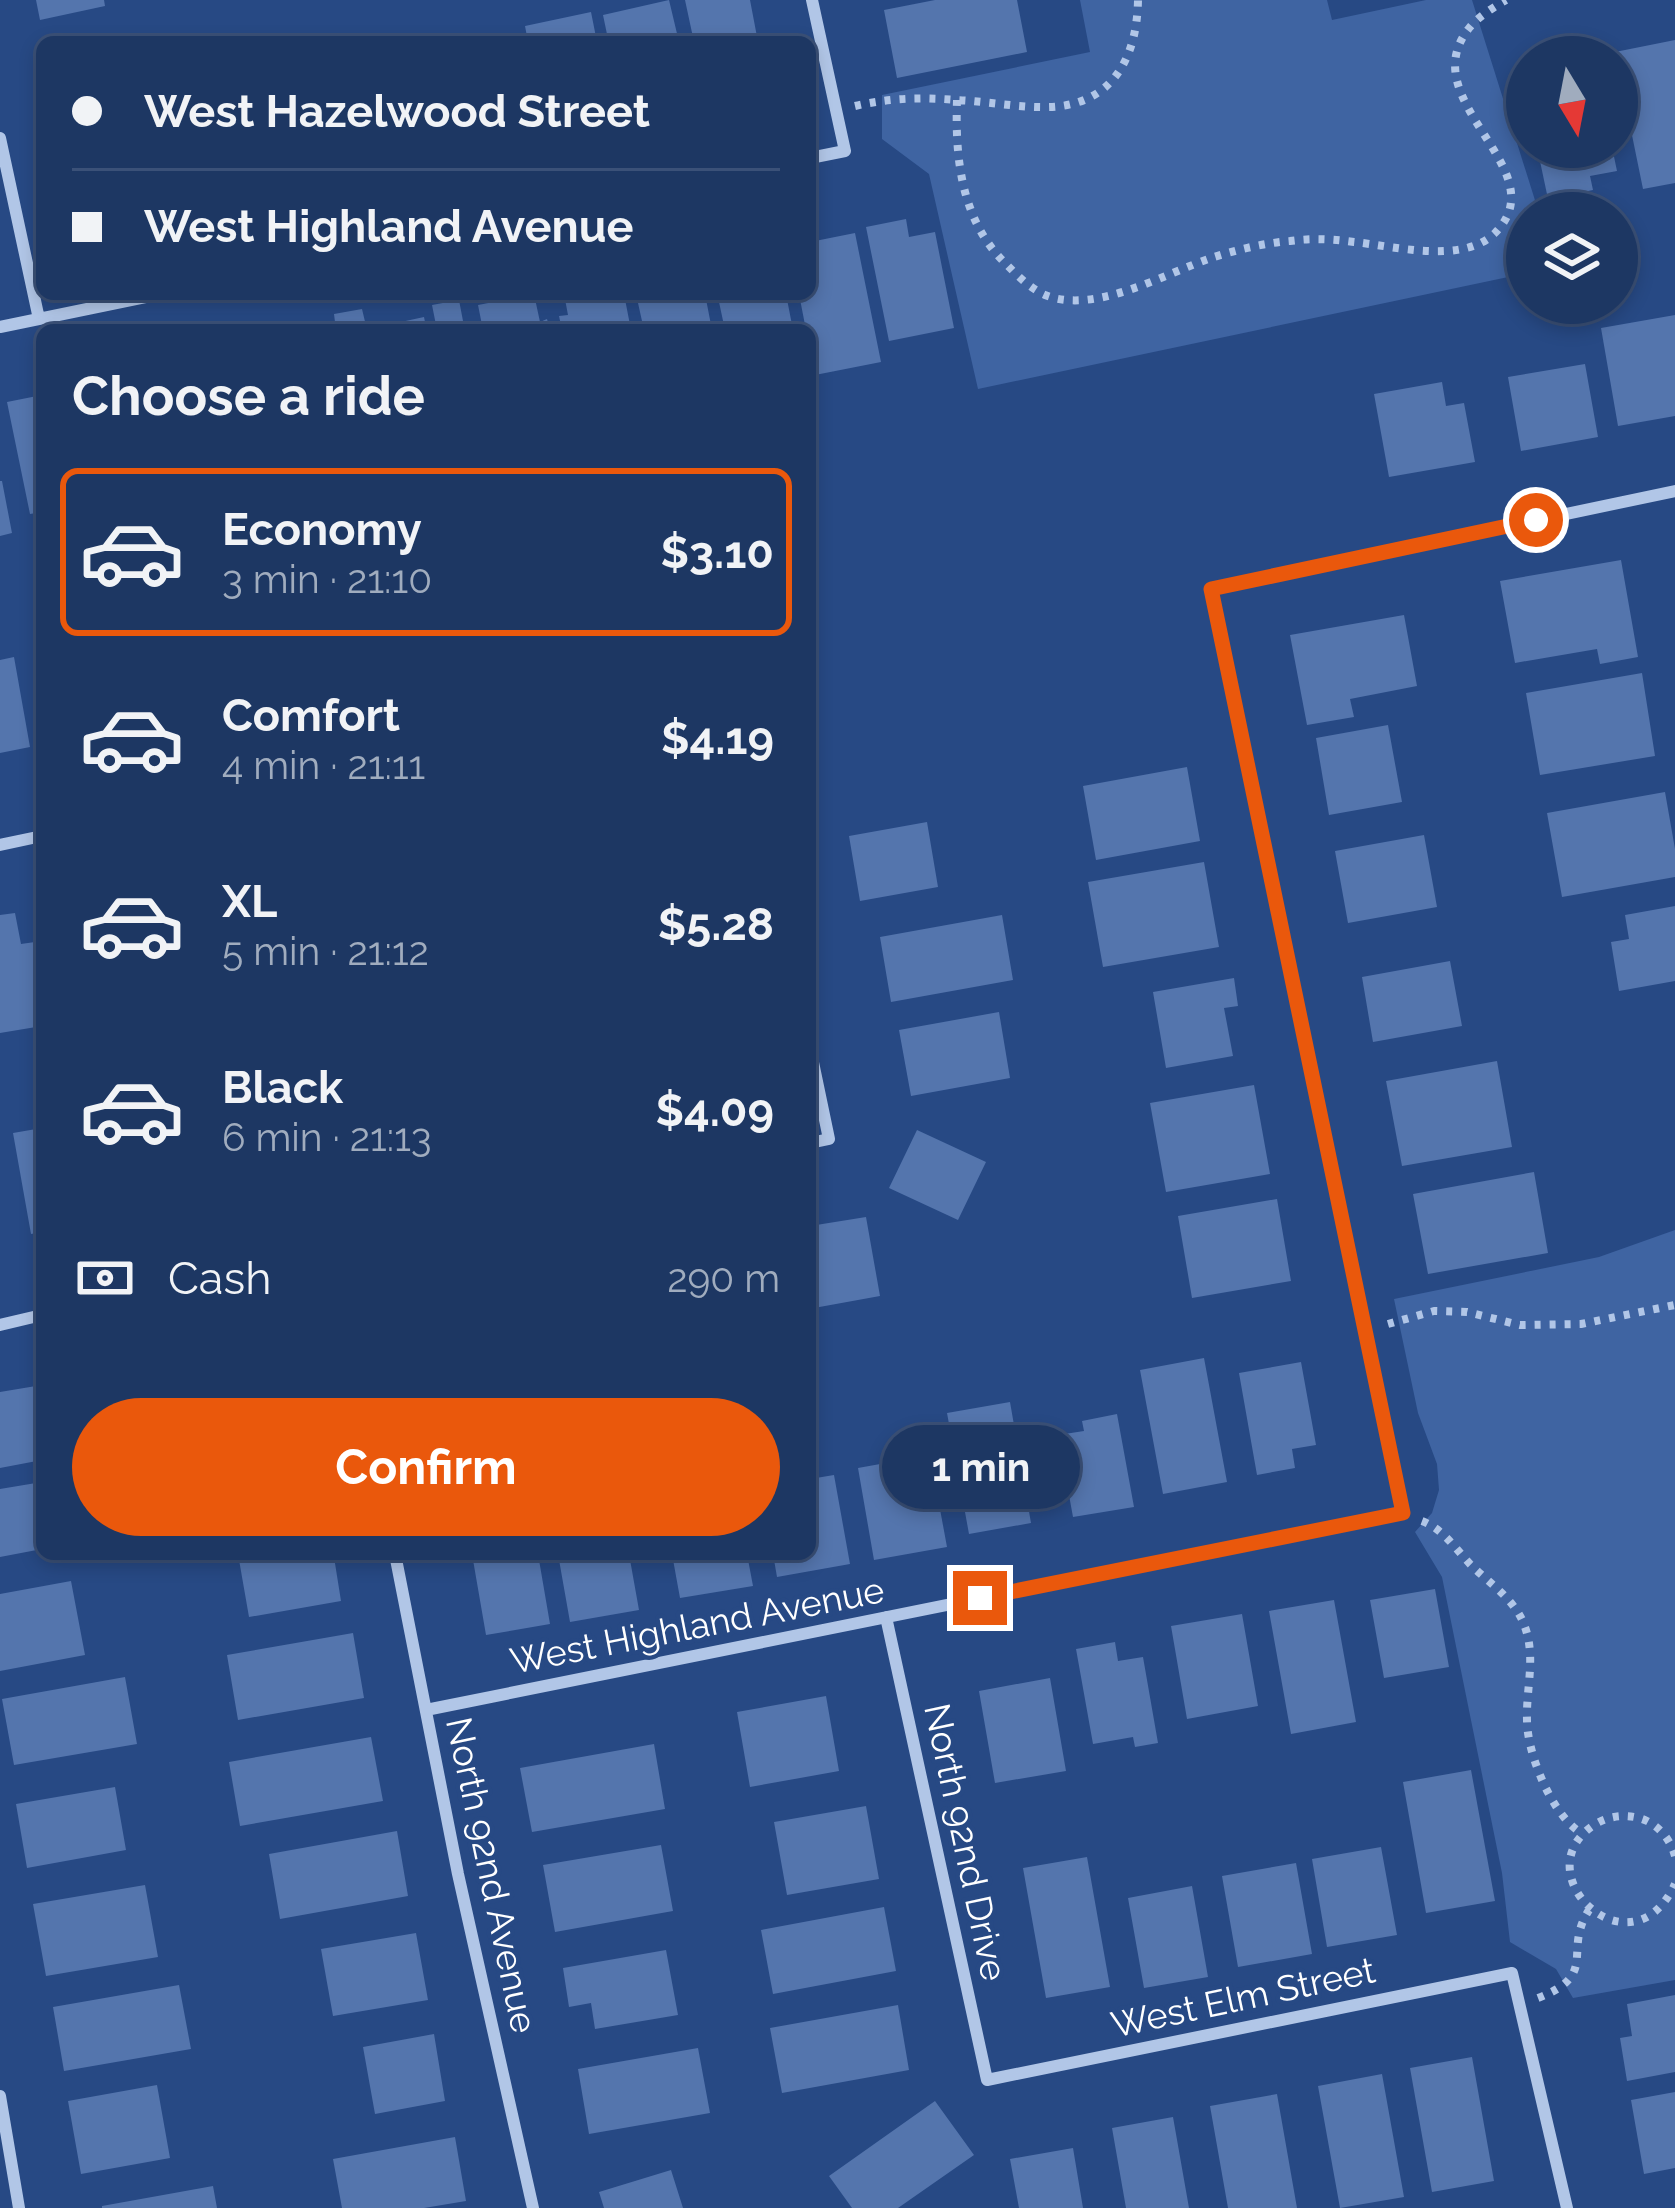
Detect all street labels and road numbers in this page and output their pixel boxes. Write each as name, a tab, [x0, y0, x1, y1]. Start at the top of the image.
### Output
street label: West Highland Avenue	[507, 1568, 887, 1682]
street label: North 92nd Drive	[916, 1700, 1016, 1984]
street label: North 92nd Avenue	[438, 1713, 546, 2037]
street label: West Elm Street	[1107, 1949, 1379, 2045]

